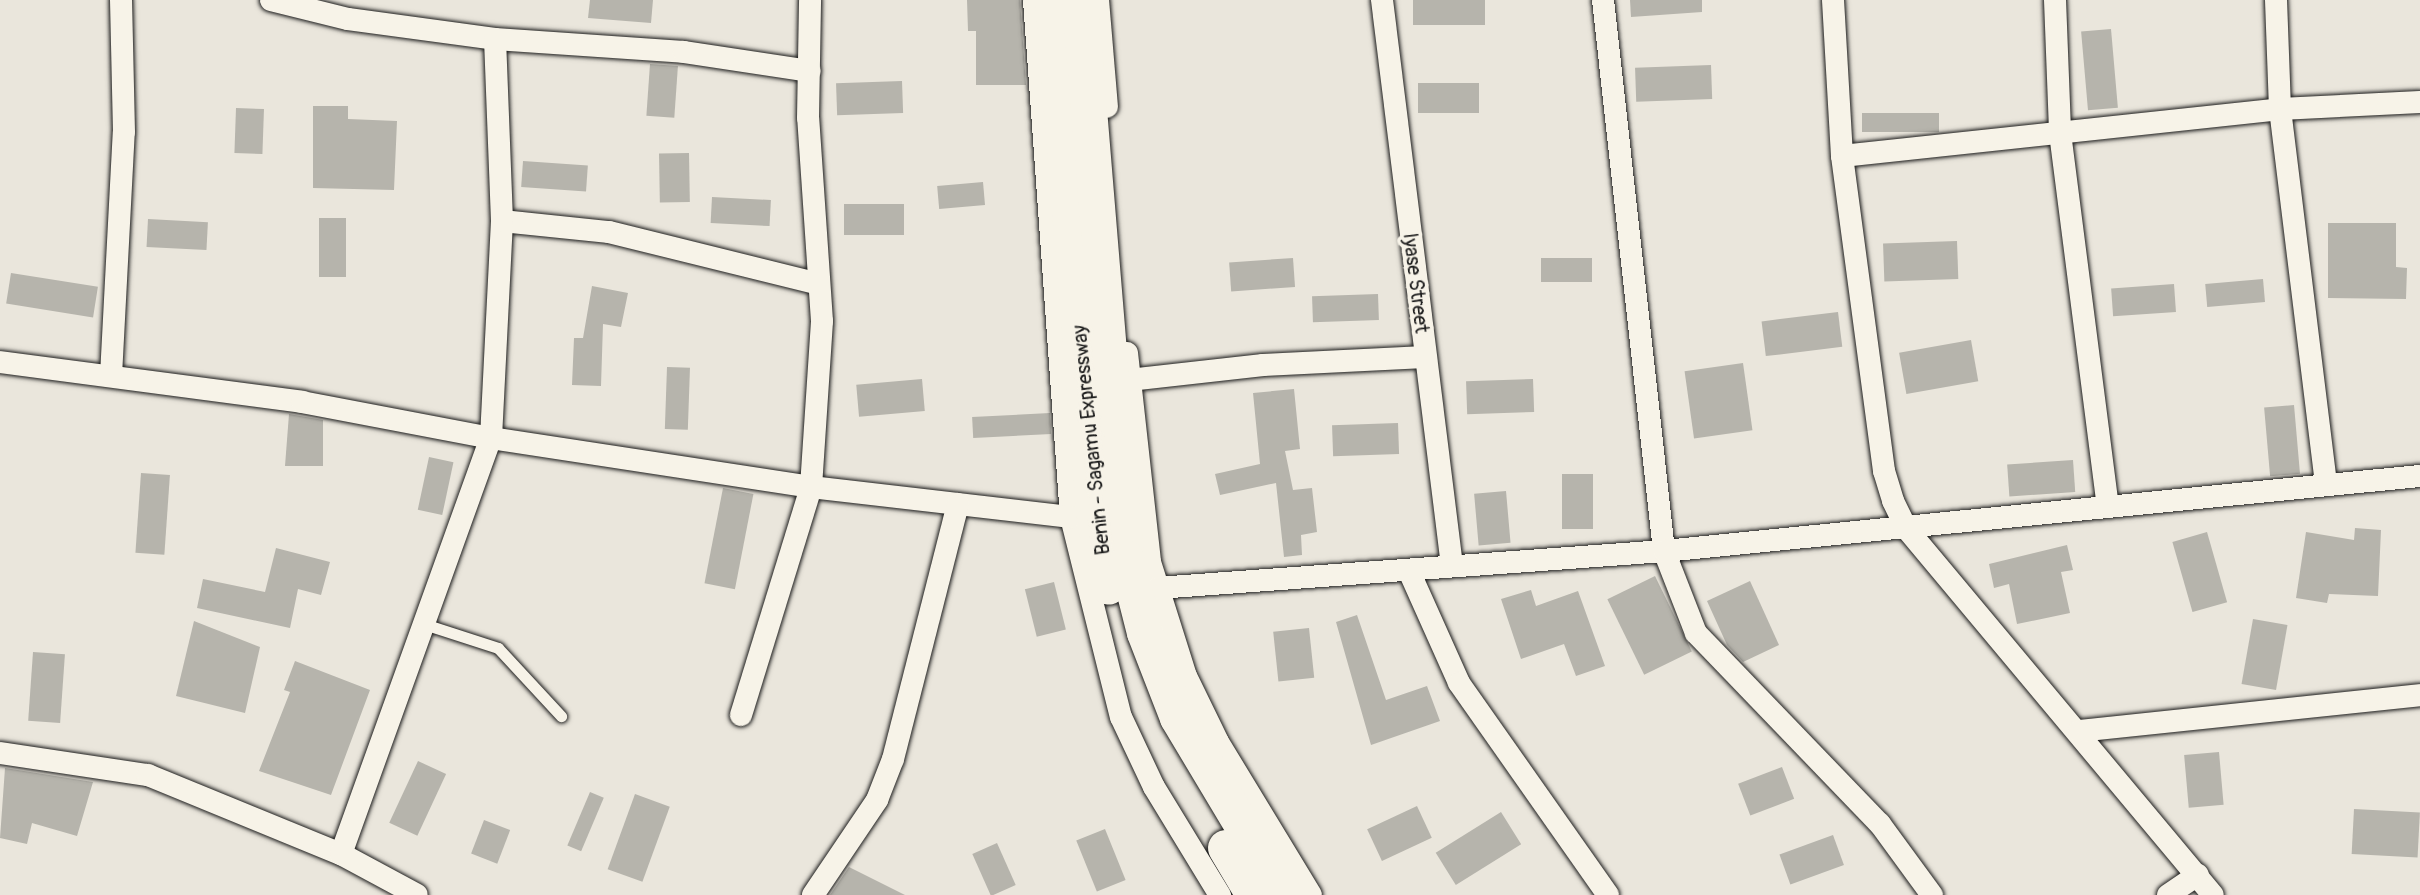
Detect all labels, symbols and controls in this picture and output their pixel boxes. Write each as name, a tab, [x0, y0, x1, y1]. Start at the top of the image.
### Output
street label: Iyase Street	[1398, 231, 1434, 335]
street label: Benin - Sagamu Expressway	[1067, 324, 1115, 556]

